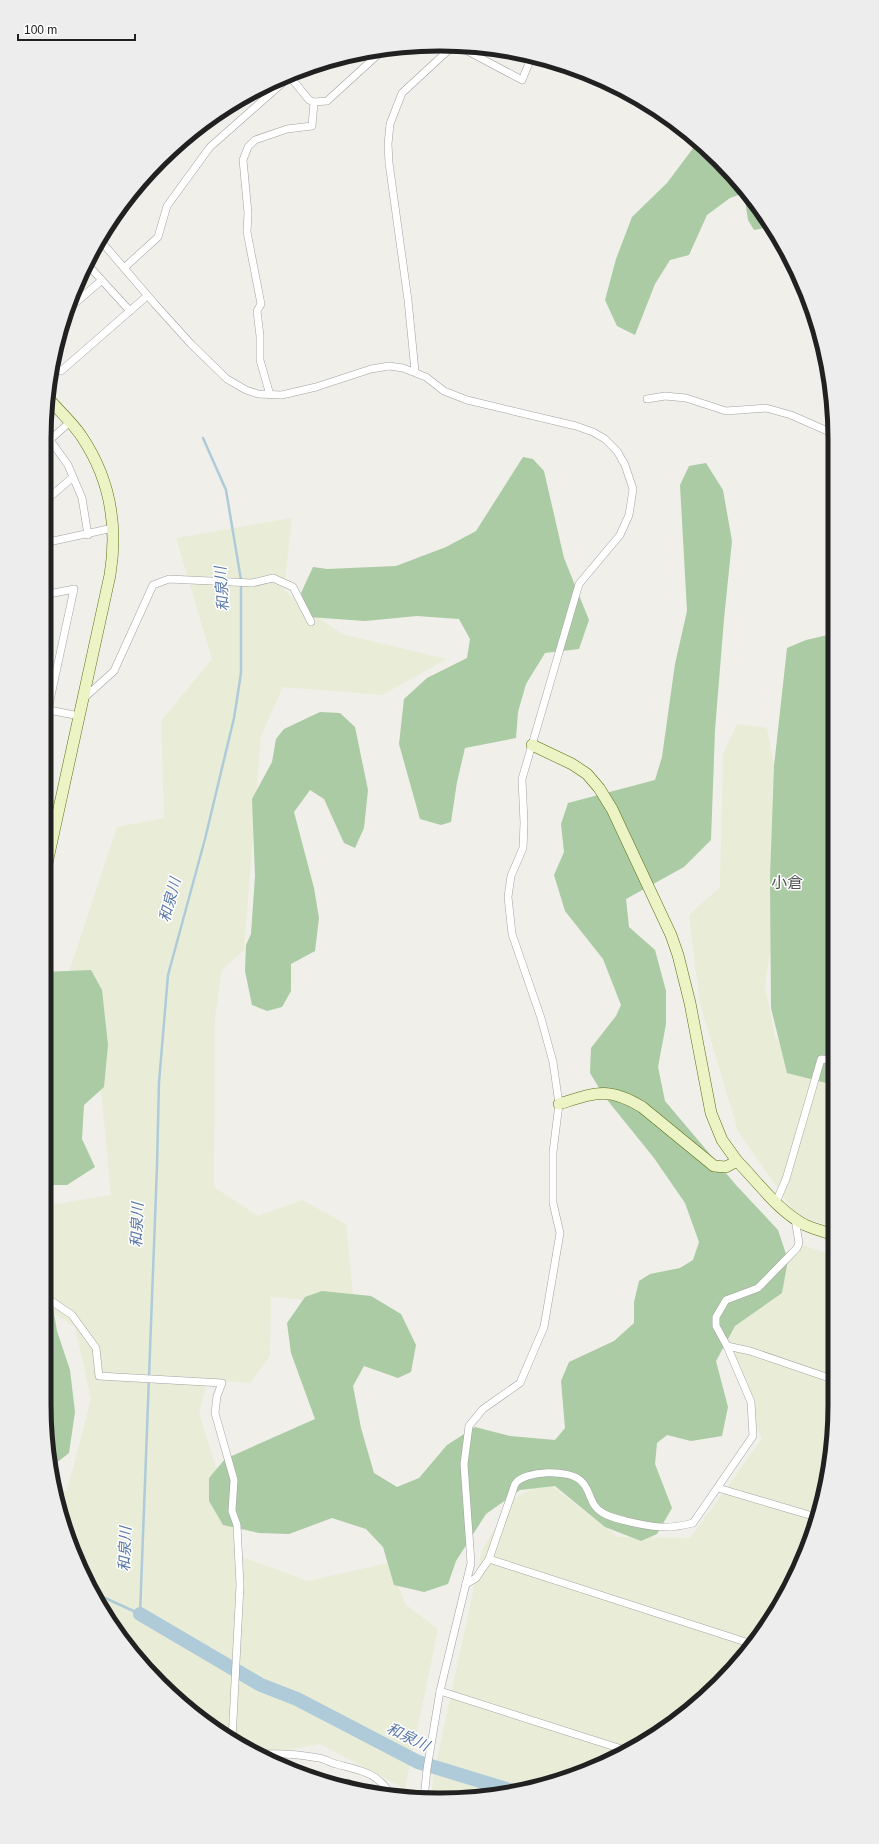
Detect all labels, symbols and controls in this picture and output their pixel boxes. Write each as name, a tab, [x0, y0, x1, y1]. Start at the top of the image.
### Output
scale bar	[18, 16, 135, 42]
text: 100 m	[24, 23, 57, 37]
water label: 和泉川	[211, 564, 232, 612]
water label: 和泉川	[155, 874, 184, 924]
district label: 小倉	[771, 874, 803, 891]
water label: 和泉川	[127, 1200, 146, 1248]
water label: 和泉川	[115, 1524, 134, 1572]
water label: 和泉川	[384, 1719, 434, 1755]

